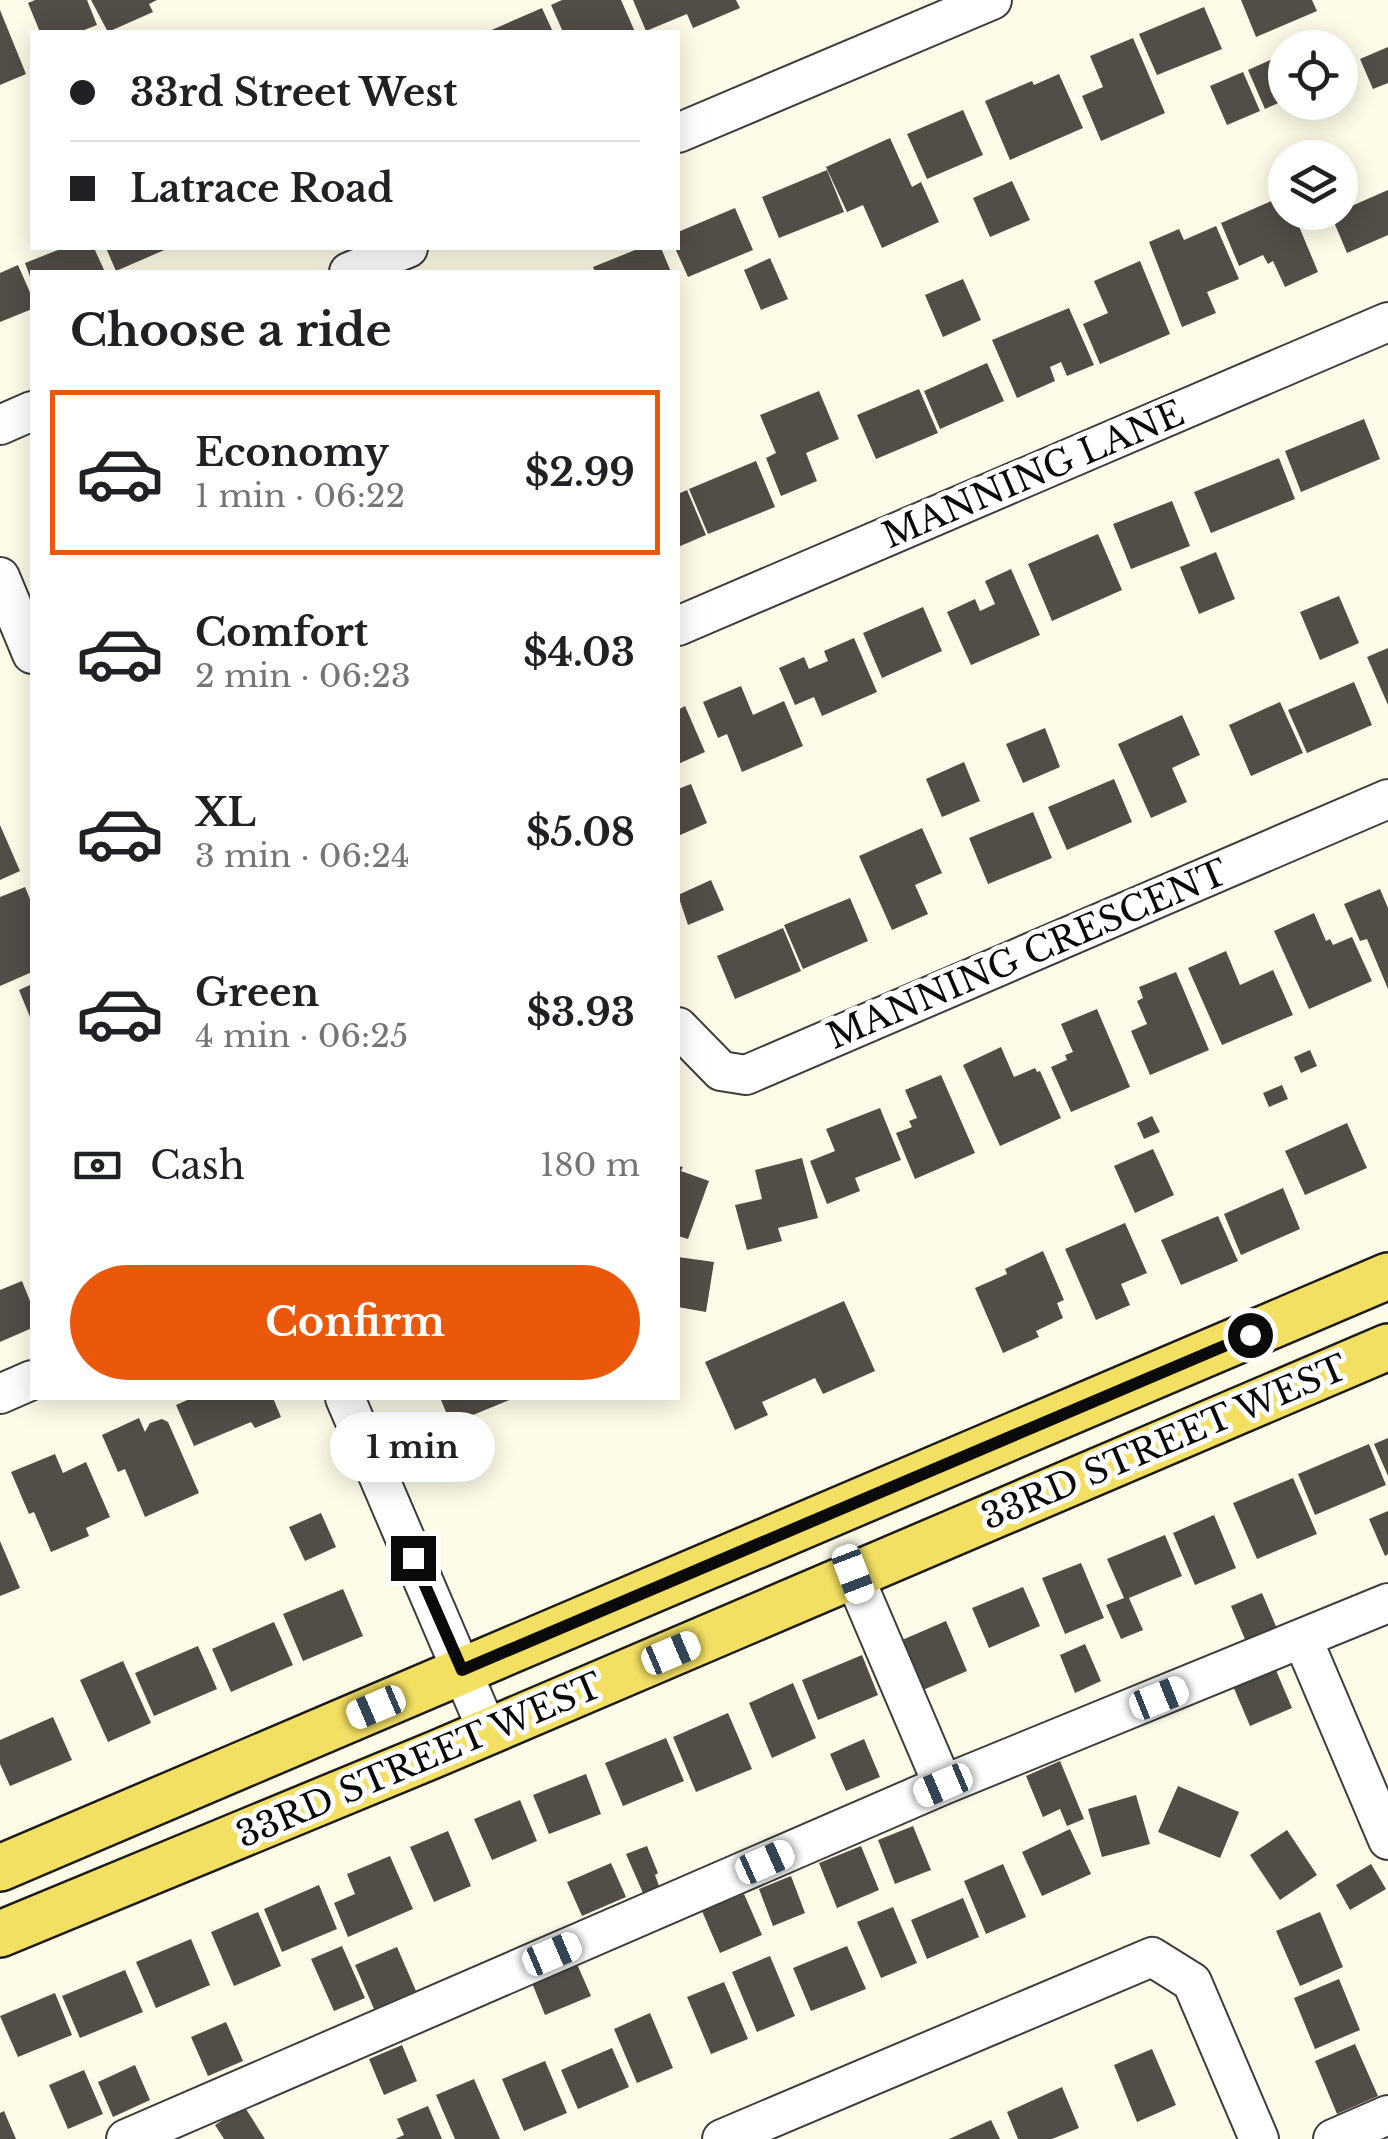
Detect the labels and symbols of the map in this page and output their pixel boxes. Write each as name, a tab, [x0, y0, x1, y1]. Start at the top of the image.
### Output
street label: MANNING LANE	[876, 391, 1190, 557]
street label: MANNING CRESCENT	[820, 850, 1234, 1058]
route start	[1228, 1313, 1273, 1358]
street label: 33RD STREET WEST	[975, 1345, 1353, 1539]
callout: 1 min	[330, 1413, 496, 1483]
route end	[391, 1536, 436, 1581]
car	[828, 1541, 878, 1607]
car	[638, 1627, 704, 1679]
street label: 33RD STREET WEST	[230, 1663, 608, 1857]
car	[1126, 1673, 1192, 1723]
car	[343, 1681, 409, 1733]
car	[910, 1759, 976, 1811]
car	[731, 1836, 799, 1888]
car	[519, 1928, 585, 1980]

